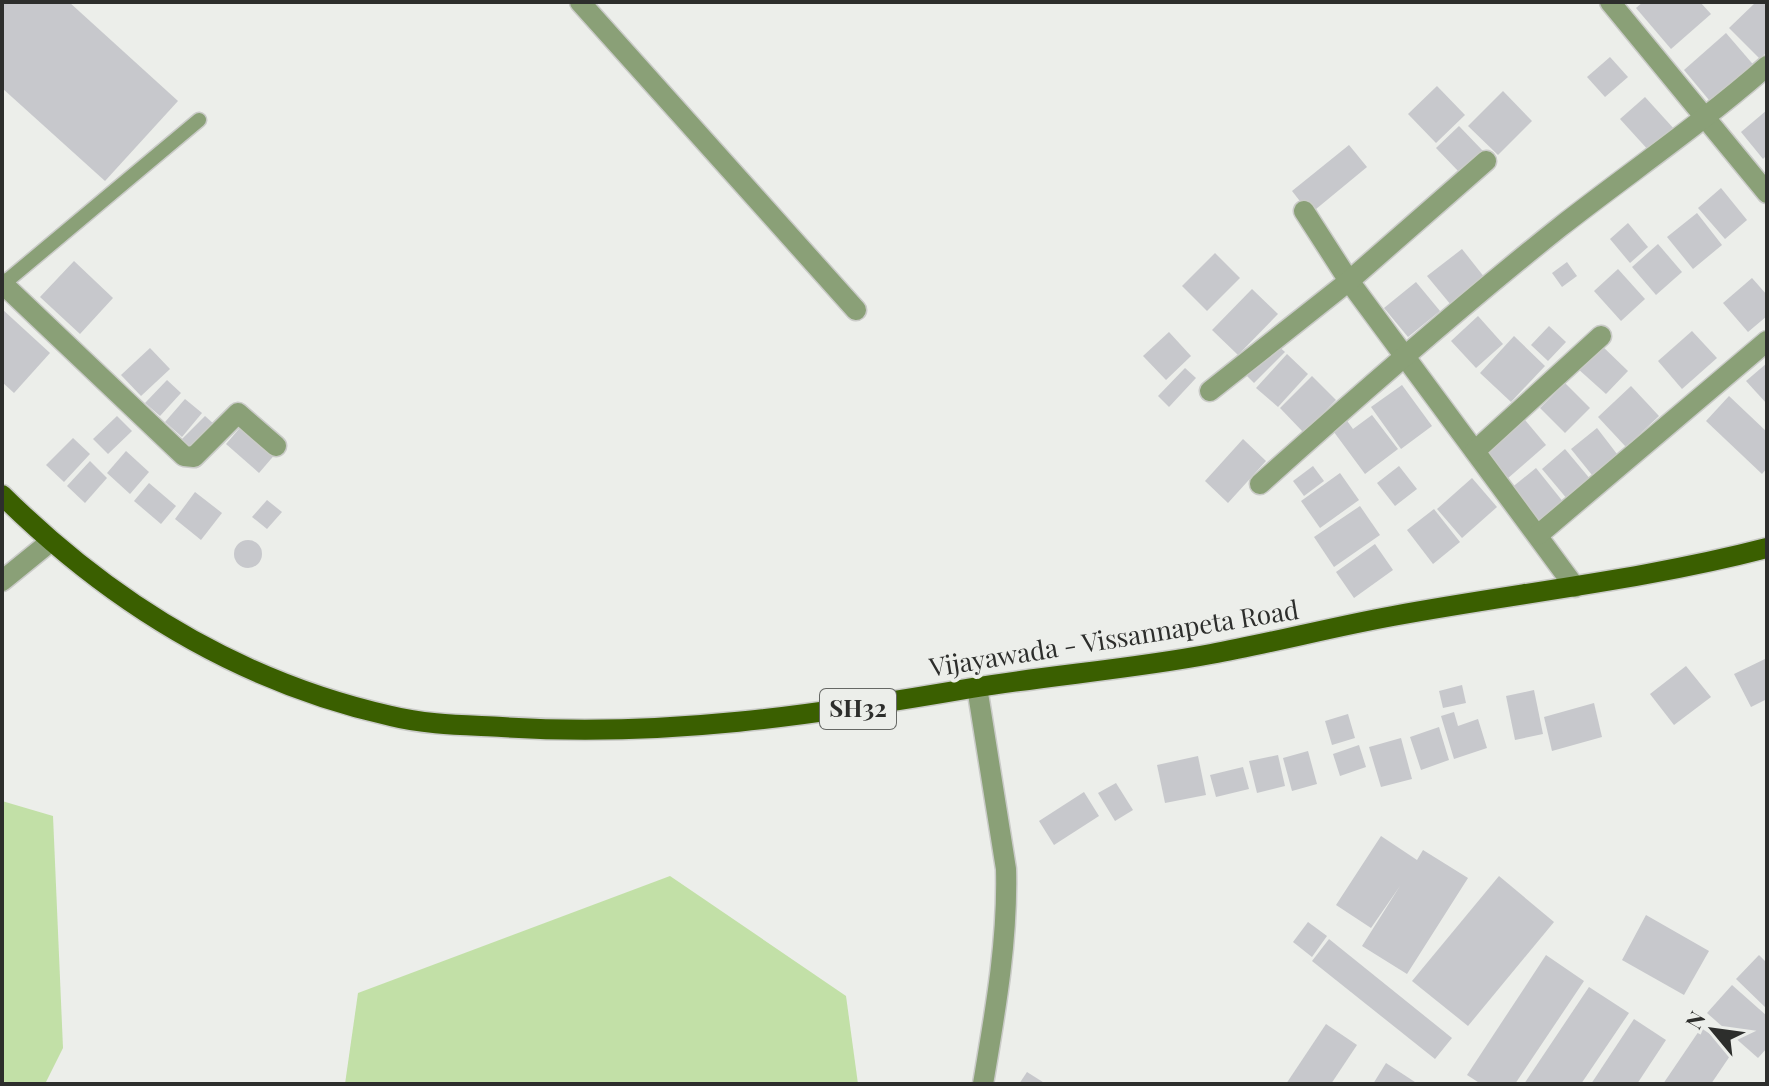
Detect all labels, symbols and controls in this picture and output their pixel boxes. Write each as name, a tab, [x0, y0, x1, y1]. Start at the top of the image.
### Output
street label: Vijayawada - Vissannapeta Road	[926, 591, 1301, 684]
road number: SH32	[820, 689, 896, 729]
north arrow	[1673, 990, 1753, 1070]
text: N	[1678, 1006, 1712, 1034]

